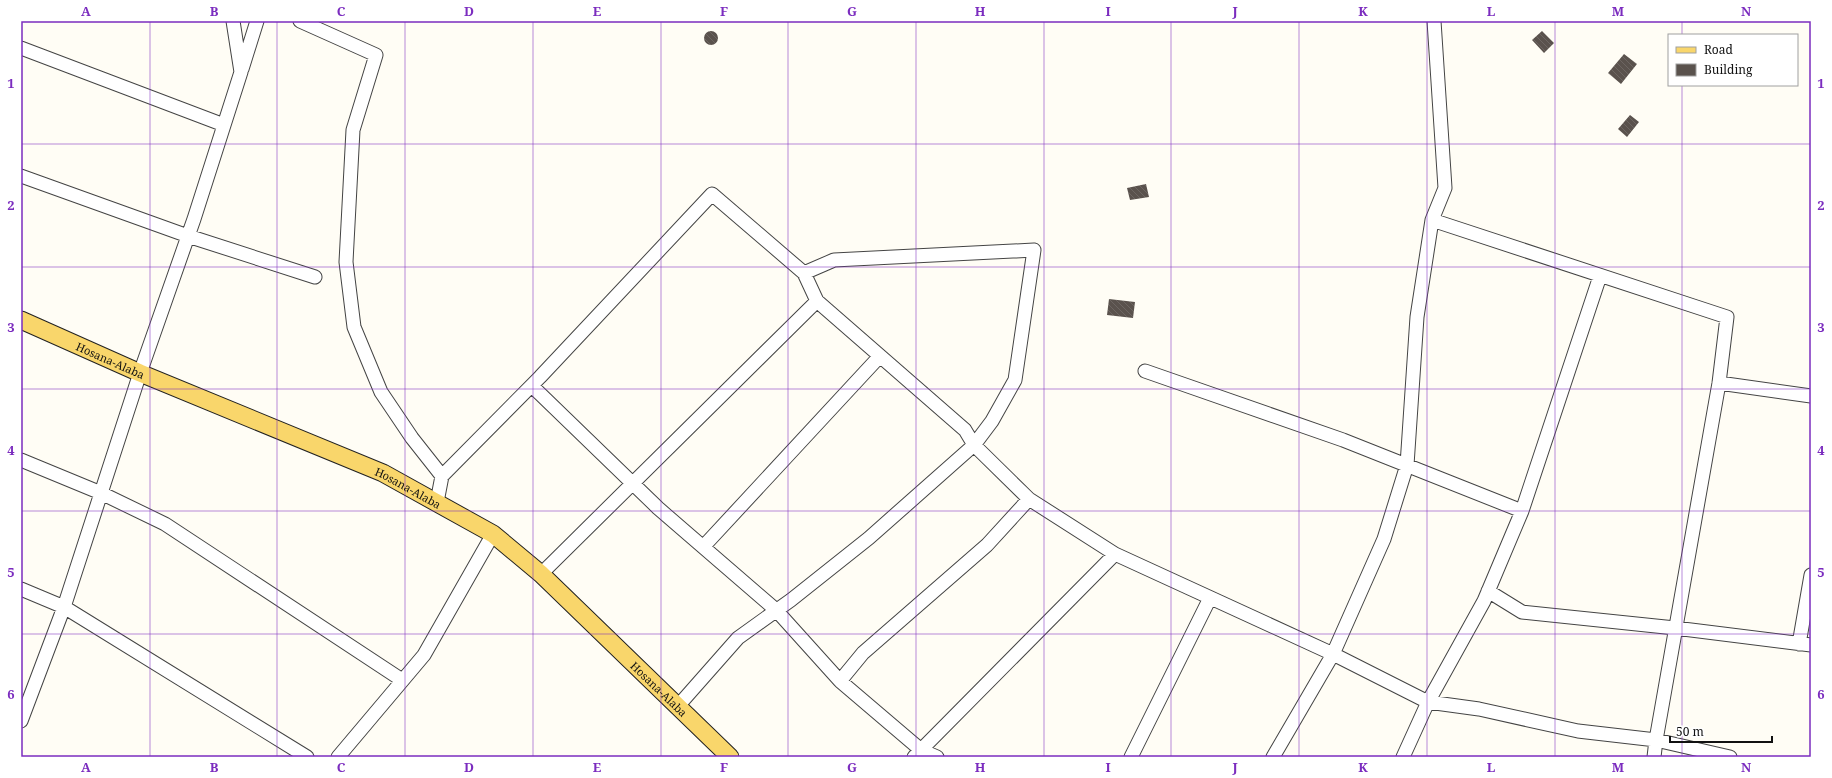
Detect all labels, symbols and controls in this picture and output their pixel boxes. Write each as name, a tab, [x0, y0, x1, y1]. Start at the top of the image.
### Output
text: A	[81, 2, 91, 20]
text: B	[210, 2, 219, 20]
text: C	[337, 2, 346, 20]
text: D	[464, 2, 474, 20]
text: E	[593, 2, 602, 20]
text: F	[720, 2, 728, 20]
text: G	[847, 2, 857, 20]
text: H	[975, 2, 986, 20]
text: I	[1105, 2, 1111, 20]
text: J	[1231, 2, 1238, 20]
text: K	[1358, 2, 1368, 20]
text: L	[1487, 2, 1496, 20]
text: M	[1612, 2, 1625, 20]
text: N	[1741, 2, 1752, 20]
legend	[1668, 34, 1798, 86]
text: Road	[1704, 41, 1734, 58]
text: Building	[1704, 61, 1753, 78]
text: 1	[7, 74, 15, 92]
text: 1	[1817, 74, 1825, 92]
text: 2	[7, 196, 15, 214]
text: 2	[1817, 196, 1825, 214]
text: 3	[7, 318, 15, 336]
text: 3	[1817, 318, 1825, 336]
street label: Hosana-Alaba	[74, 338, 147, 382]
text: 4	[7, 441, 15, 459]
text: 4	[1817, 441, 1825, 459]
street label: Hosana-Alaba	[373, 463, 444, 511]
text: 5	[7, 563, 15, 581]
text: 5	[1817, 563, 1825, 581]
street label: Hosana-Alaba	[628, 658, 691, 719]
text: 6	[7, 685, 15, 703]
text: 6	[1817, 685, 1825, 703]
scale bar	[1670, 718, 1772, 744]
text: 50 m	[1676, 723, 1704, 740]
text: A	[81, 758, 91, 776]
text: B	[210, 758, 219, 776]
text: C	[337, 758, 346, 776]
text: D	[464, 758, 474, 776]
text: E	[593, 758, 602, 776]
text: F	[720, 758, 728, 776]
text: G	[847, 758, 857, 776]
text: H	[975, 758, 986, 776]
text: I	[1105, 758, 1111, 776]
text: J	[1231, 758, 1238, 776]
text: K	[1358, 758, 1368, 776]
text: L	[1487, 758, 1496, 776]
text: M	[1612, 758, 1625, 776]
text: N	[1741, 758, 1752, 776]

